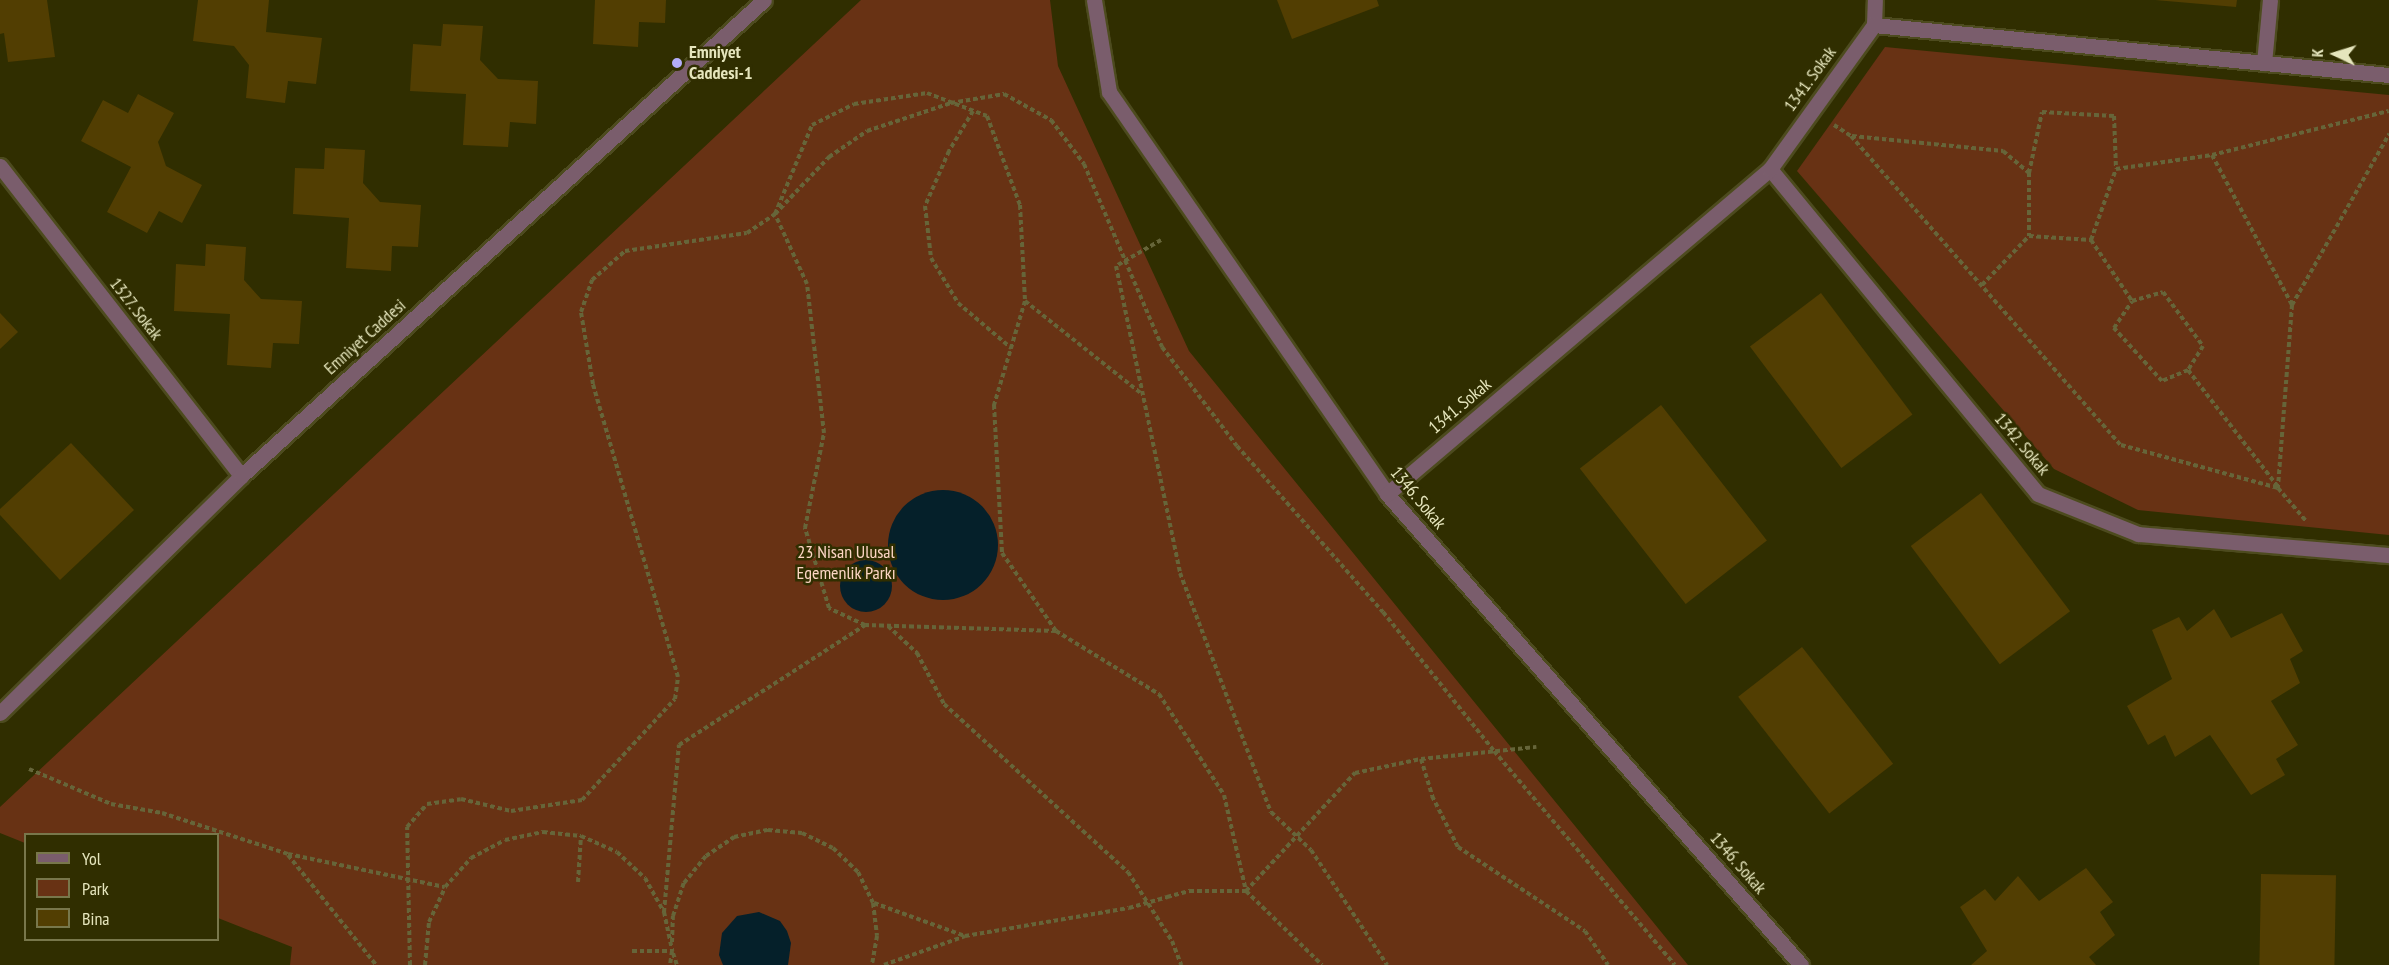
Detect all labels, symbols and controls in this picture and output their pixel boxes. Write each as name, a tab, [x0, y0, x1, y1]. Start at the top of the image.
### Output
north arrow	[2305, 24, 2365, 84]
place label: Emniyet Caddesi-1	[689, 42, 753, 84]
street label: 1341. Sokak	[1779, 42, 1841, 116]
text: K	[2307, 48, 2327, 58]
marker: Emniyet Caddesi-1	[670, 56, 684, 70]
street label: 1327. Sokak	[105, 273, 167, 345]
street label: Emniyet Caddesi	[320, 295, 410, 379]
street label: 1341. Sokak	[1424, 373, 1496, 439]
street label: 1342. Sokak	[1989, 408, 2055, 480]
street label: 1346. Sokak	[1385, 462, 1451, 534]
park label: 23 Nisan Ulusal Egemenlik Parkı	[796, 542, 896, 584]
street label: 1346. Sokak	[1705, 827, 1771, 899]
legend	[24, 833, 219, 941]
text: Yol	[82, 847, 101, 870]
text: Park	[82, 877, 109, 900]
text: Bina	[82, 907, 110, 930]

